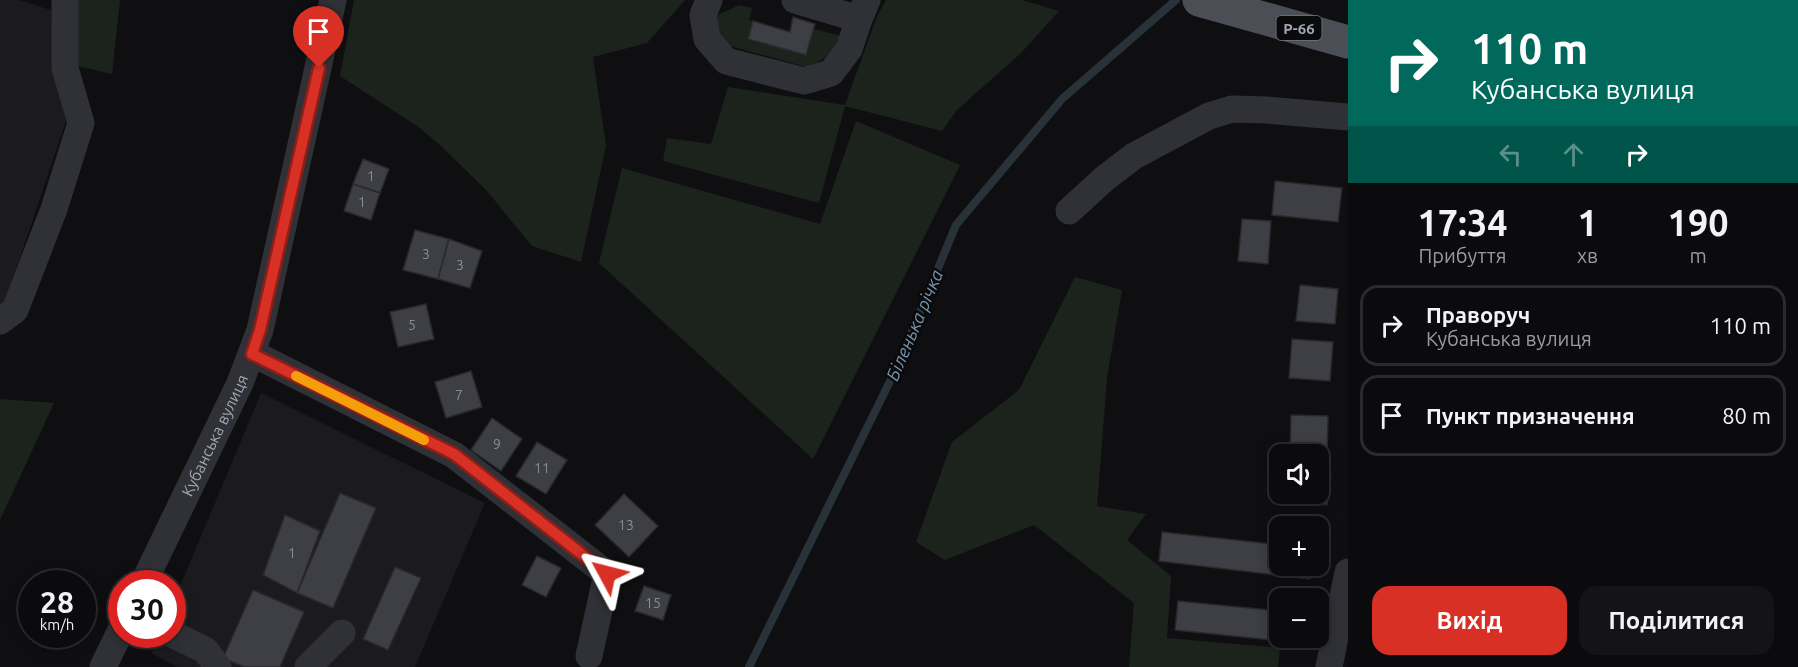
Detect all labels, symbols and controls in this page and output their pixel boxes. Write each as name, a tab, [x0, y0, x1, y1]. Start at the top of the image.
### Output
pin	[293, 6, 344, 68]
icon: arrive	[302, 15, 335, 48]
road number: Р-66	[1276, 16, 1322, 40]
icon: right	[1372, 24, 1450, 102]
text: 110 m	[1471, 25, 1588, 72]
text: Кубанська вулиця	[1471, 74, 1695, 104]
icon: left	[1494, 138, 1527, 171]
icon: ahead	[1557, 138, 1590, 171]
icon: right	[1620, 138, 1653, 171]
house number: 1	[367, 168, 375, 184]
house number: 1	[358, 194, 366, 210]
text: 17:34	[1417, 202, 1508, 243]
text: 1	[1577, 202, 1598, 243]
text: 190	[1668, 202, 1729, 243]
text: Прибуття	[1418, 244, 1507, 267]
text: хв	[1577, 244, 1598, 267]
text: m	[1689, 244, 1707, 267]
house number: 3	[422, 246, 430, 262]
house number: 3	[456, 257, 464, 273]
water label: Біленька річка	[882, 266, 946, 383]
text: Праворуч	[1426, 302, 1530, 327]
icon: right	[1375, 309, 1408, 342]
text: 110 m	[1710, 313, 1771, 338]
house number: 5	[408, 317, 416, 333]
text: Кубанська вулиця	[1426, 327, 1592, 350]
street label: Кубанська вулиця	[178, 372, 251, 499]
house number: 7	[455, 387, 463, 403]
icon: arrive	[1375, 399, 1408, 432]
text: Пункт призначення	[1426, 403, 1635, 428]
text: 80 m	[1722, 403, 1771, 428]
house number: 9	[493, 436, 501, 452]
map controls	[1269, 444, 1329, 648]
button: sound	[1269, 444, 1329, 504]
house number: 11	[534, 460, 550, 476]
button: +	[1269, 516, 1329, 576]
house number: 13	[618, 517, 634, 533]
position arrow	[575, 542, 639, 606]
house number: 1	[288, 545, 296, 561]
speed limit sign: 30	[108, 570, 186, 648]
text: 28	[40, 585, 74, 619]
button: Вихід	[1372, 586, 1567, 655]
button: Поділитися	[1579, 586, 1774, 655]
button: −	[1269, 588, 1329, 648]
house number: 15	[645, 595, 661, 611]
text: km/h	[40, 616, 74, 633]

